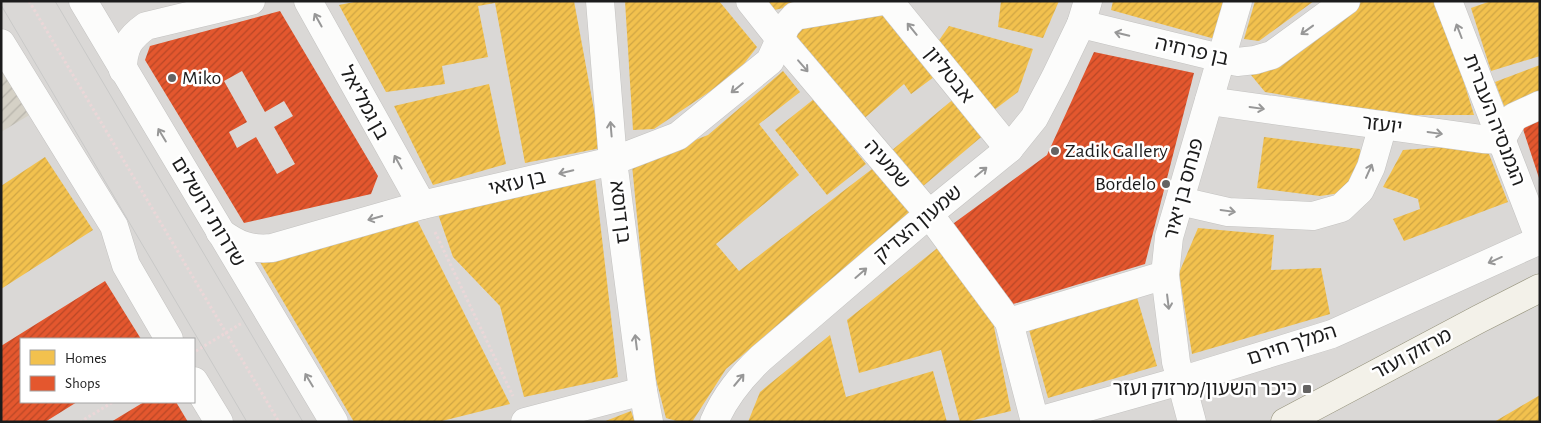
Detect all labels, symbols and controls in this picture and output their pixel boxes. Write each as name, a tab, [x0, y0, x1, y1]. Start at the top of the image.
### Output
one-way arrow	[313, 14, 323, 28]
one-way arrow	[906, 23, 918, 36]
one-way arrow	[1454, 24, 1463, 39]
one-way arrow	[1300, 25, 1314, 35]
one-way arrow	[1114, 29, 1130, 38]
street label: בן פרחיה	[1153, 33, 1231, 69]
street label: אבטליון	[921, 43, 977, 107]
street label: הגמנסיה העברית	[1460, 51, 1528, 189]
one-way arrow	[797, 59, 808, 72]
street label: בן גמליאל	[336, 63, 392, 143]
place label: Miko	[182, 68, 221, 88]
marker: Miko	[166, 72, 178, 84]
one-way arrow	[731, 82, 744, 93]
one-way arrow	[1249, 103, 1265, 113]
street label: יועזר	[1360, 112, 1404, 138]
one-way arrow	[606, 121, 615, 137]
one-way arrow	[1427, 128, 1443, 138]
one-way arrow	[157, 129, 167, 143]
street label: שמעיה	[861, 136, 913, 192]
street label: פנחס בן יאיר	[1161, 136, 1207, 242]
place label: Zadik Gallery	[1065, 141, 1168, 161]
marker: Zadik Gallery	[1049, 145, 1061, 157]
street label: שדרות ירושלים	[167, 154, 249, 270]
one-way arrow	[392, 156, 402, 170]
one-way arrow	[1364, 164, 1374, 179]
one-way arrow	[974, 166, 987, 177]
street label: בן עזאי	[487, 167, 547, 199]
one-way arrow	[558, 168, 574, 177]
place label: Bordelo	[1095, 174, 1156, 194]
marker: Bordelo	[1160, 178, 1172, 190]
street label: בן דוסא	[606, 179, 634, 245]
street label: שמעון הצדיק	[870, 182, 966, 266]
one-way arrow	[1219, 206, 1235, 216]
one-way arrow	[367, 214, 383, 224]
one-way arrow	[1488, 256, 1503, 266]
one-way arrow	[854, 267, 867, 278]
one-way arrow	[1163, 294, 1173, 310]
street label: המלך חירם	[1245, 321, 1339, 369]
street label: מרזוק ועזר	[1369, 325, 1455, 383]
one-way arrow	[631, 335, 641, 351]
legend	[20, 338, 195, 403]
text: Homes	[65, 351, 107, 366]
one-way arrow	[303, 373, 313, 387]
one-way arrow	[733, 374, 745, 387]
text: Shops	[65, 376, 100, 391]
place label: כיכר השעון/מרזוק ועזר	[1112, 379, 1297, 399]
marker: כיכר השעון/מרזוק ועזר	[1301, 383, 1313, 395]

